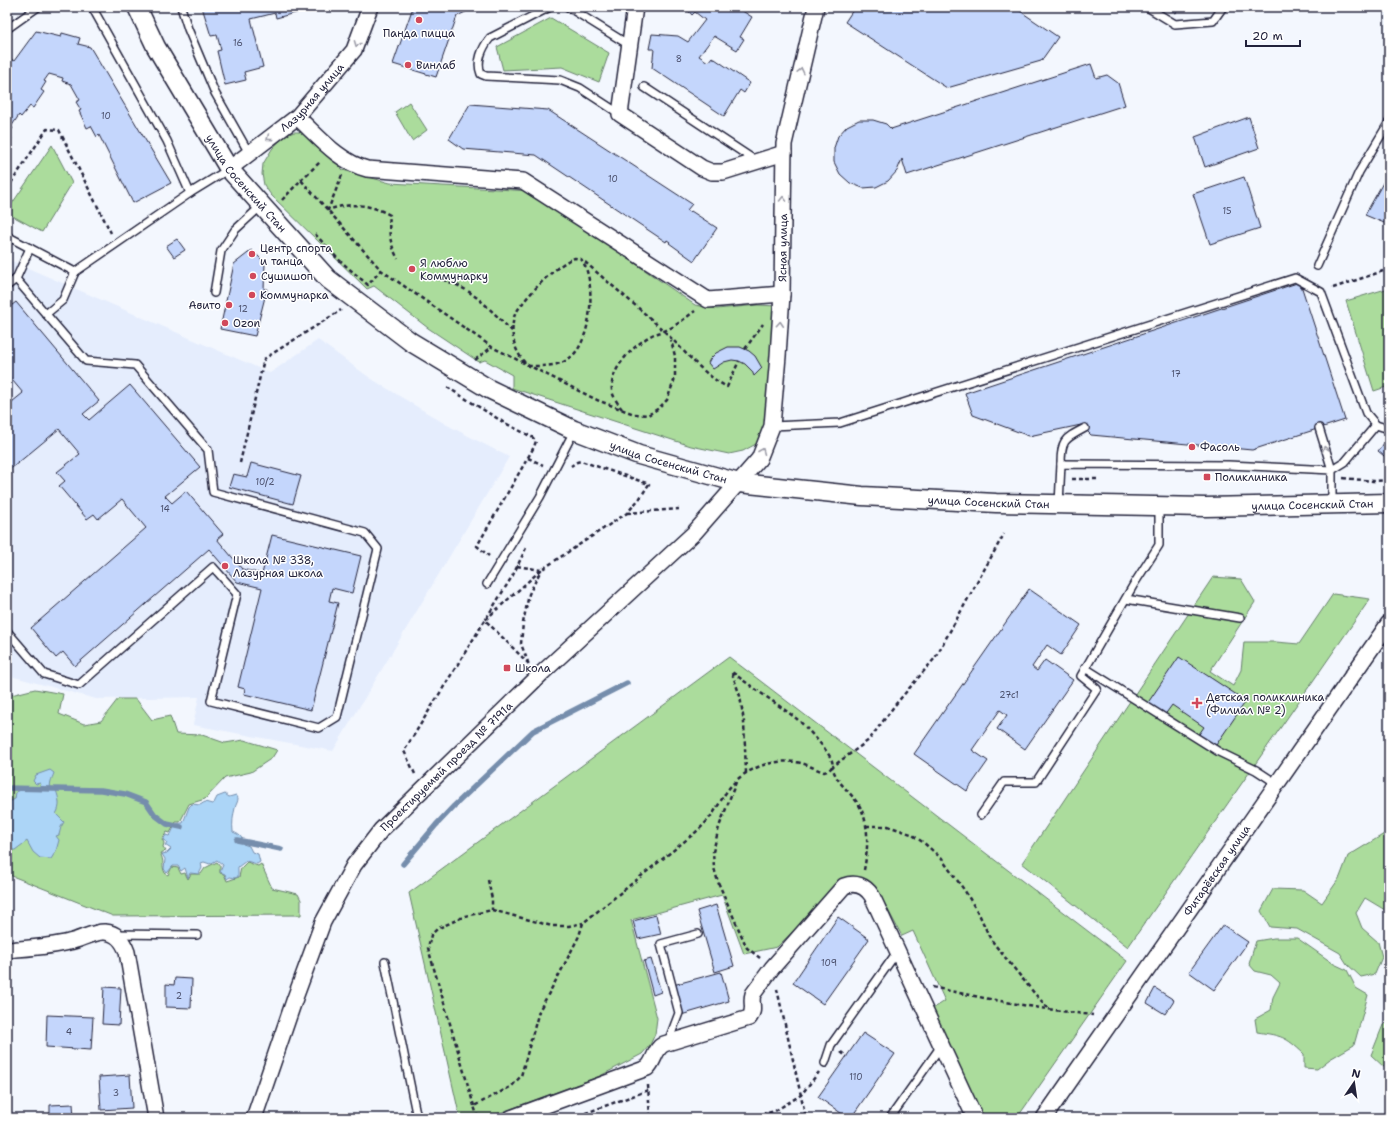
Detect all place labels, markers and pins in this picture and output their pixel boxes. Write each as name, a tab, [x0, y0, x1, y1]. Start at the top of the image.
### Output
marker: Панда пицца	[414, 15, 424, 25]
place label: Панда пицца	[383, 26, 455, 41]
place label: Винлаб	[416, 58, 456, 73]
marker: Винлаб	[403, 60, 413, 70]
place label: Центр спорта и танца	[260, 241, 332, 269]
marker: Центр спорта и танца	[247, 249, 257, 259]
place label: Я люблю Коммунарку	[420, 256, 488, 284]
marker: Я люблю Коммунарку	[407, 264, 417, 274]
place label: Сушишоп	[261, 269, 313, 284]
marker: Сушишоп	[248, 271, 258, 281]
place label: Коммунарка	[260, 288, 329, 303]
marker: Коммунарка	[247, 290, 257, 300]
place label: Авито	[188, 298, 221, 313]
marker: Авито	[224, 300, 234, 310]
place label: Ozon	[233, 316, 261, 331]
marker: Ozon	[220, 318, 230, 328]
place label: Фасоль	[1200, 440, 1240, 455]
marker: Фасоль	[1187, 442, 1197, 452]
place label: Поликлиника	[1215, 470, 1288, 485]
marker: Поликлиника	[1202, 472, 1212, 482]
place label: Школа № 338, Лазурная школа	[233, 553, 323, 581]
marker: Школа № 338, Лазурная школа	[220, 561, 230, 571]
place label: Школа	[515, 661, 551, 676]
marker: Школа	[502, 663, 512, 673]
place label: Детская поликлиника (Филиал № 2)	[1206, 690, 1324, 718]
marker: Детская поликлиника (Филиал № 2)	[1191, 697, 1203, 709]

